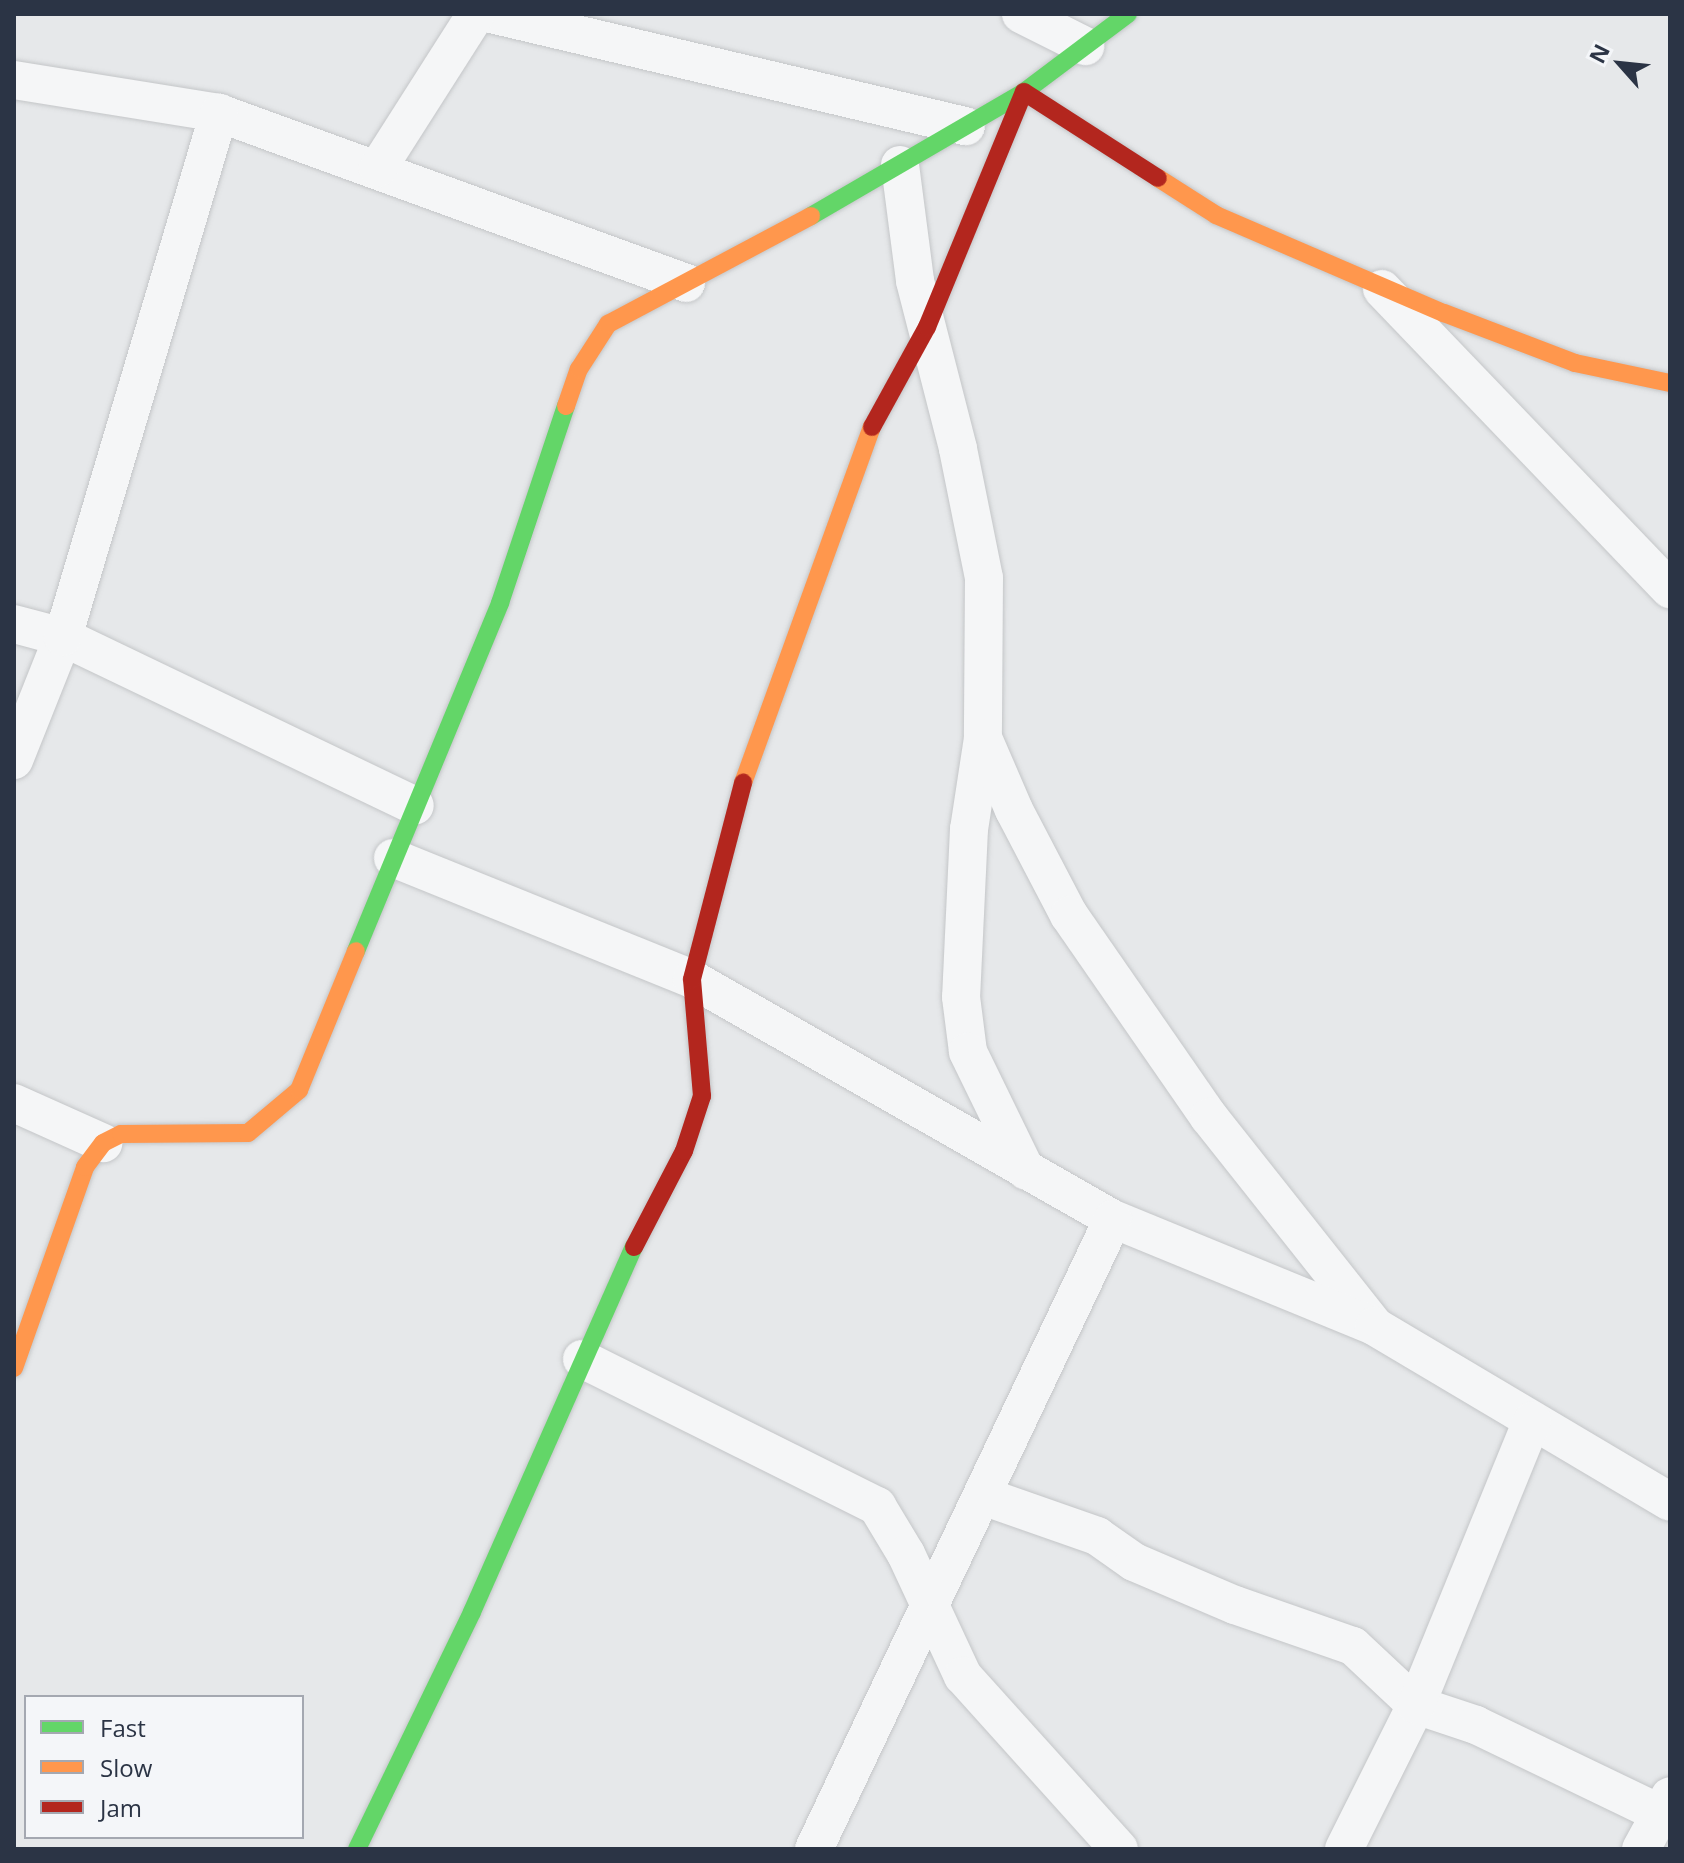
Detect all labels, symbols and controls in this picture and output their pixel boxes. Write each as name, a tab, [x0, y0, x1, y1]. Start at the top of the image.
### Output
north arrow	[1580, 24, 1660, 104]
text: N	[1581, 38, 1616, 68]
legend	[24, 1695, 304, 1839]
text: Fast	[100, 1711, 146, 1744]
text: Slow	[100, 1751, 152, 1784]
text: Jam	[100, 1791, 142, 1824]

